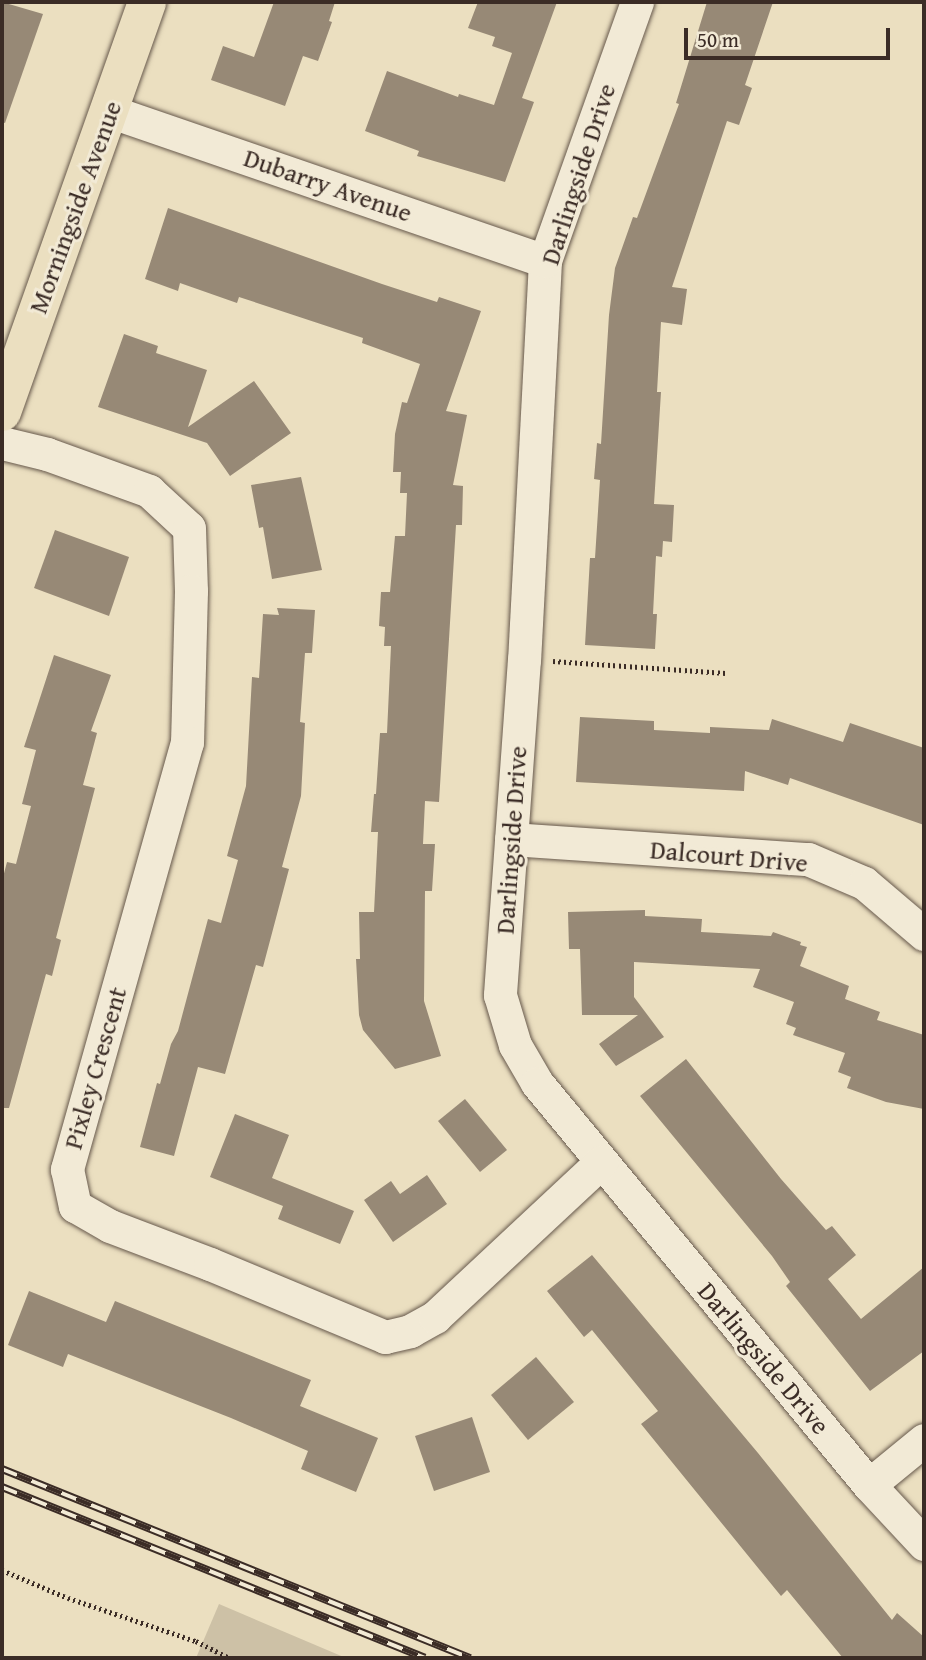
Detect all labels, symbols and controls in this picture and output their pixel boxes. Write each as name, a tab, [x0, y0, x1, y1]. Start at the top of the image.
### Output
scale bar	[688, 14, 894, 58]
text: 50 m	[697, 24, 739, 55]
street label: Darlingside Drive	[534, 79, 622, 269]
street label: Morningside Avenue	[22, 96, 128, 318]
street label: Dubarry Avenue	[240, 142, 416, 228]
street label: Darlingside Drive	[489, 745, 533, 935]
street label: Dalcourt Drive	[649, 834, 809, 878]
street label: Pixley Crescent	[57, 983, 133, 1153]
street label: Darlingside Drive	[691, 1276, 837, 1440]

